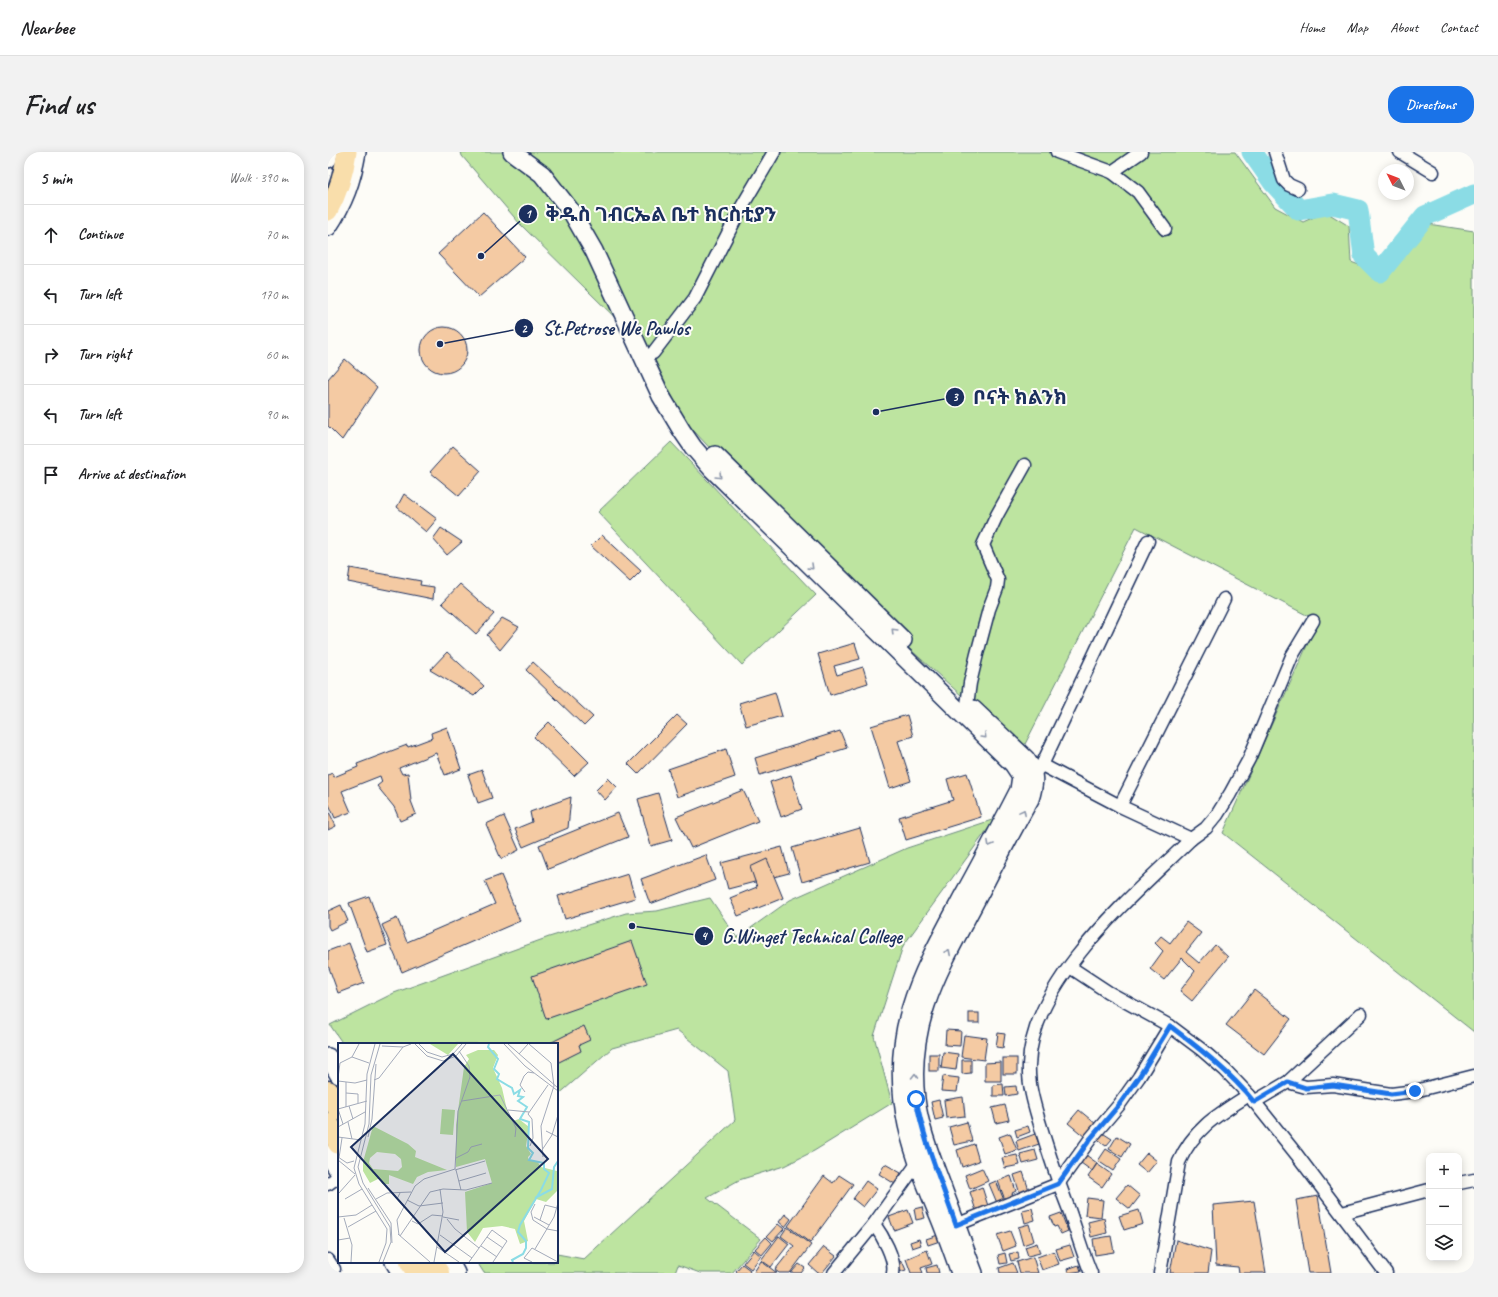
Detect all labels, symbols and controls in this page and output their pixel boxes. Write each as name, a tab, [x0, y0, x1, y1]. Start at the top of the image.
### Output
text: Nearbee	[20, 16, 74, 40]
text: Home	[1299, 19, 1325, 36]
text: Map	[1347, 19, 1368, 36]
text: About	[1390, 19, 1418, 36]
text: Contact	[1440, 19, 1478, 36]
button: Directions	[1388, 86, 1474, 123]
text: Find us	[24, 87, 94, 122]
north arrow	[1378, 164, 1414, 200]
text: 5 min	[40, 168, 72, 189]
text: Walk · 390 m	[229, 170, 288, 186]
callout: ቅዱስ ገብርኤል ቤተ ክርስቲያን	[518, 198, 785, 230]
text: ቅዱስ ገብርኤል ቤተ ክርስቲያን	[546, 202, 777, 227]
text: 1	[525, 206, 532, 222]
icon: ahead	[40, 224, 62, 246]
text: Continue	[78, 225, 123, 244]
text: 70 m	[266, 227, 288, 243]
icon: left	[40, 284, 62, 306]
text: Turn left	[78, 285, 121, 304]
text: 170 m	[260, 287, 288, 303]
callout: St.Petrose We Pawlos	[514, 312, 698, 344]
text: St.Petrose We Pawlos	[543, 316, 691, 341]
text: 2	[521, 321, 528, 337]
icon: right	[40, 344, 62, 366]
text: Turn right	[78, 345, 131, 364]
text: 60 m	[266, 347, 288, 363]
callout: ቦናት ክልንክ	[945, 381, 1074, 413]
text: ቦናት ክልንክ	[973, 385, 1067, 410]
text: 3	[952, 389, 959, 405]
icon: left	[40, 404, 62, 426]
text: Turn left	[78, 405, 121, 424]
text: 90 m	[266, 407, 288, 423]
icon: arrive	[40, 464, 62, 486]
text: Arrive at destination	[78, 465, 185, 484]
one-way arrow	[714, 471, 722, 479]
one-way arrow	[806, 562, 814, 570]
one-way arrow	[891, 628, 899, 636]
one-way arrow	[979, 731, 987, 739]
one-way arrow	[1018, 809, 1025, 816]
one-way arrow	[988, 840, 995, 847]
callout: G.Winget Technical College	[694, 920, 910, 952]
text: G.Winget Technical College	[722, 924, 903, 949]
text: 4	[701, 928, 708, 944]
one-way arrow	[944, 949, 951, 956]
inset map	[338, 1043, 558, 1263]
one-way arrow	[911, 1073, 919, 1079]
route end	[1406, 1082, 1424, 1100]
route start	[907, 1090, 925, 1108]
map controls	[1426, 1153, 1462, 1261]
button: +	[1426, 1153, 1462, 1189]
button: −	[1426, 1189, 1462, 1225]
button: layers	[1426, 1225, 1462, 1261]

